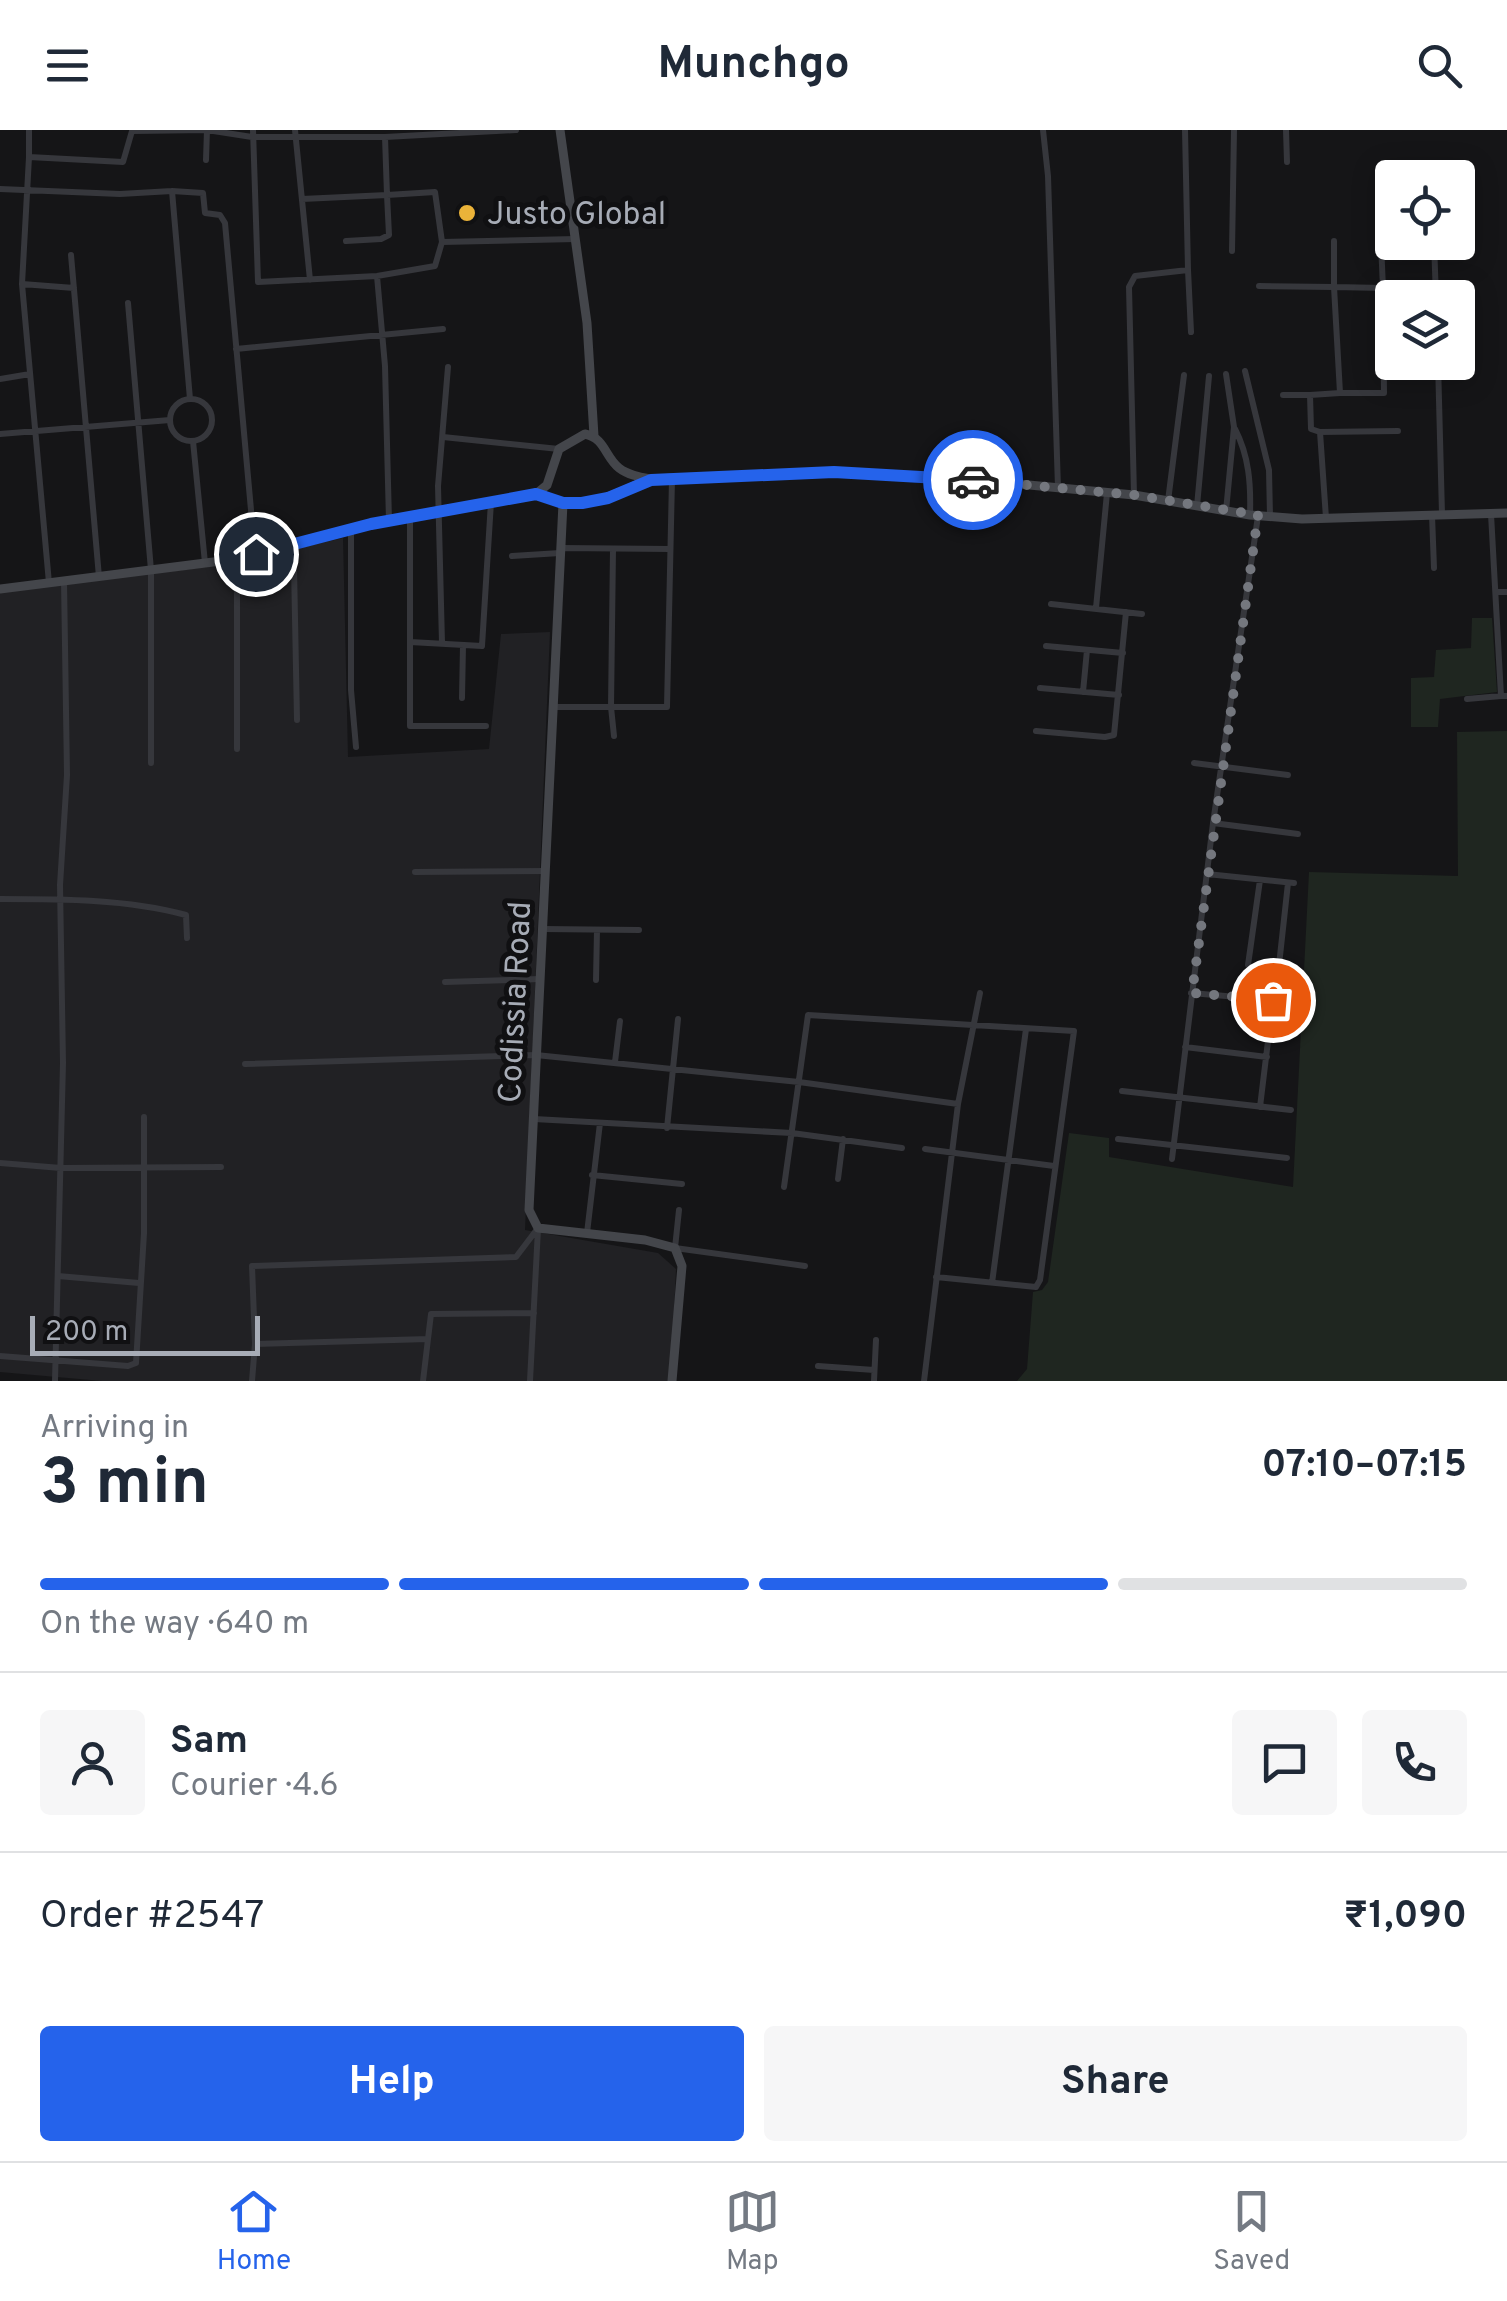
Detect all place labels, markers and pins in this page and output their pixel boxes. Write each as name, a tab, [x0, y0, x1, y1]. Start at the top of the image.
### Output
place label: Justo Global	[487, 196, 666, 236]
marker: Justo Global	[456, 202, 478, 224]
pin	[214, 512, 299, 597]
pin	[1231, 958, 1316, 1043]

